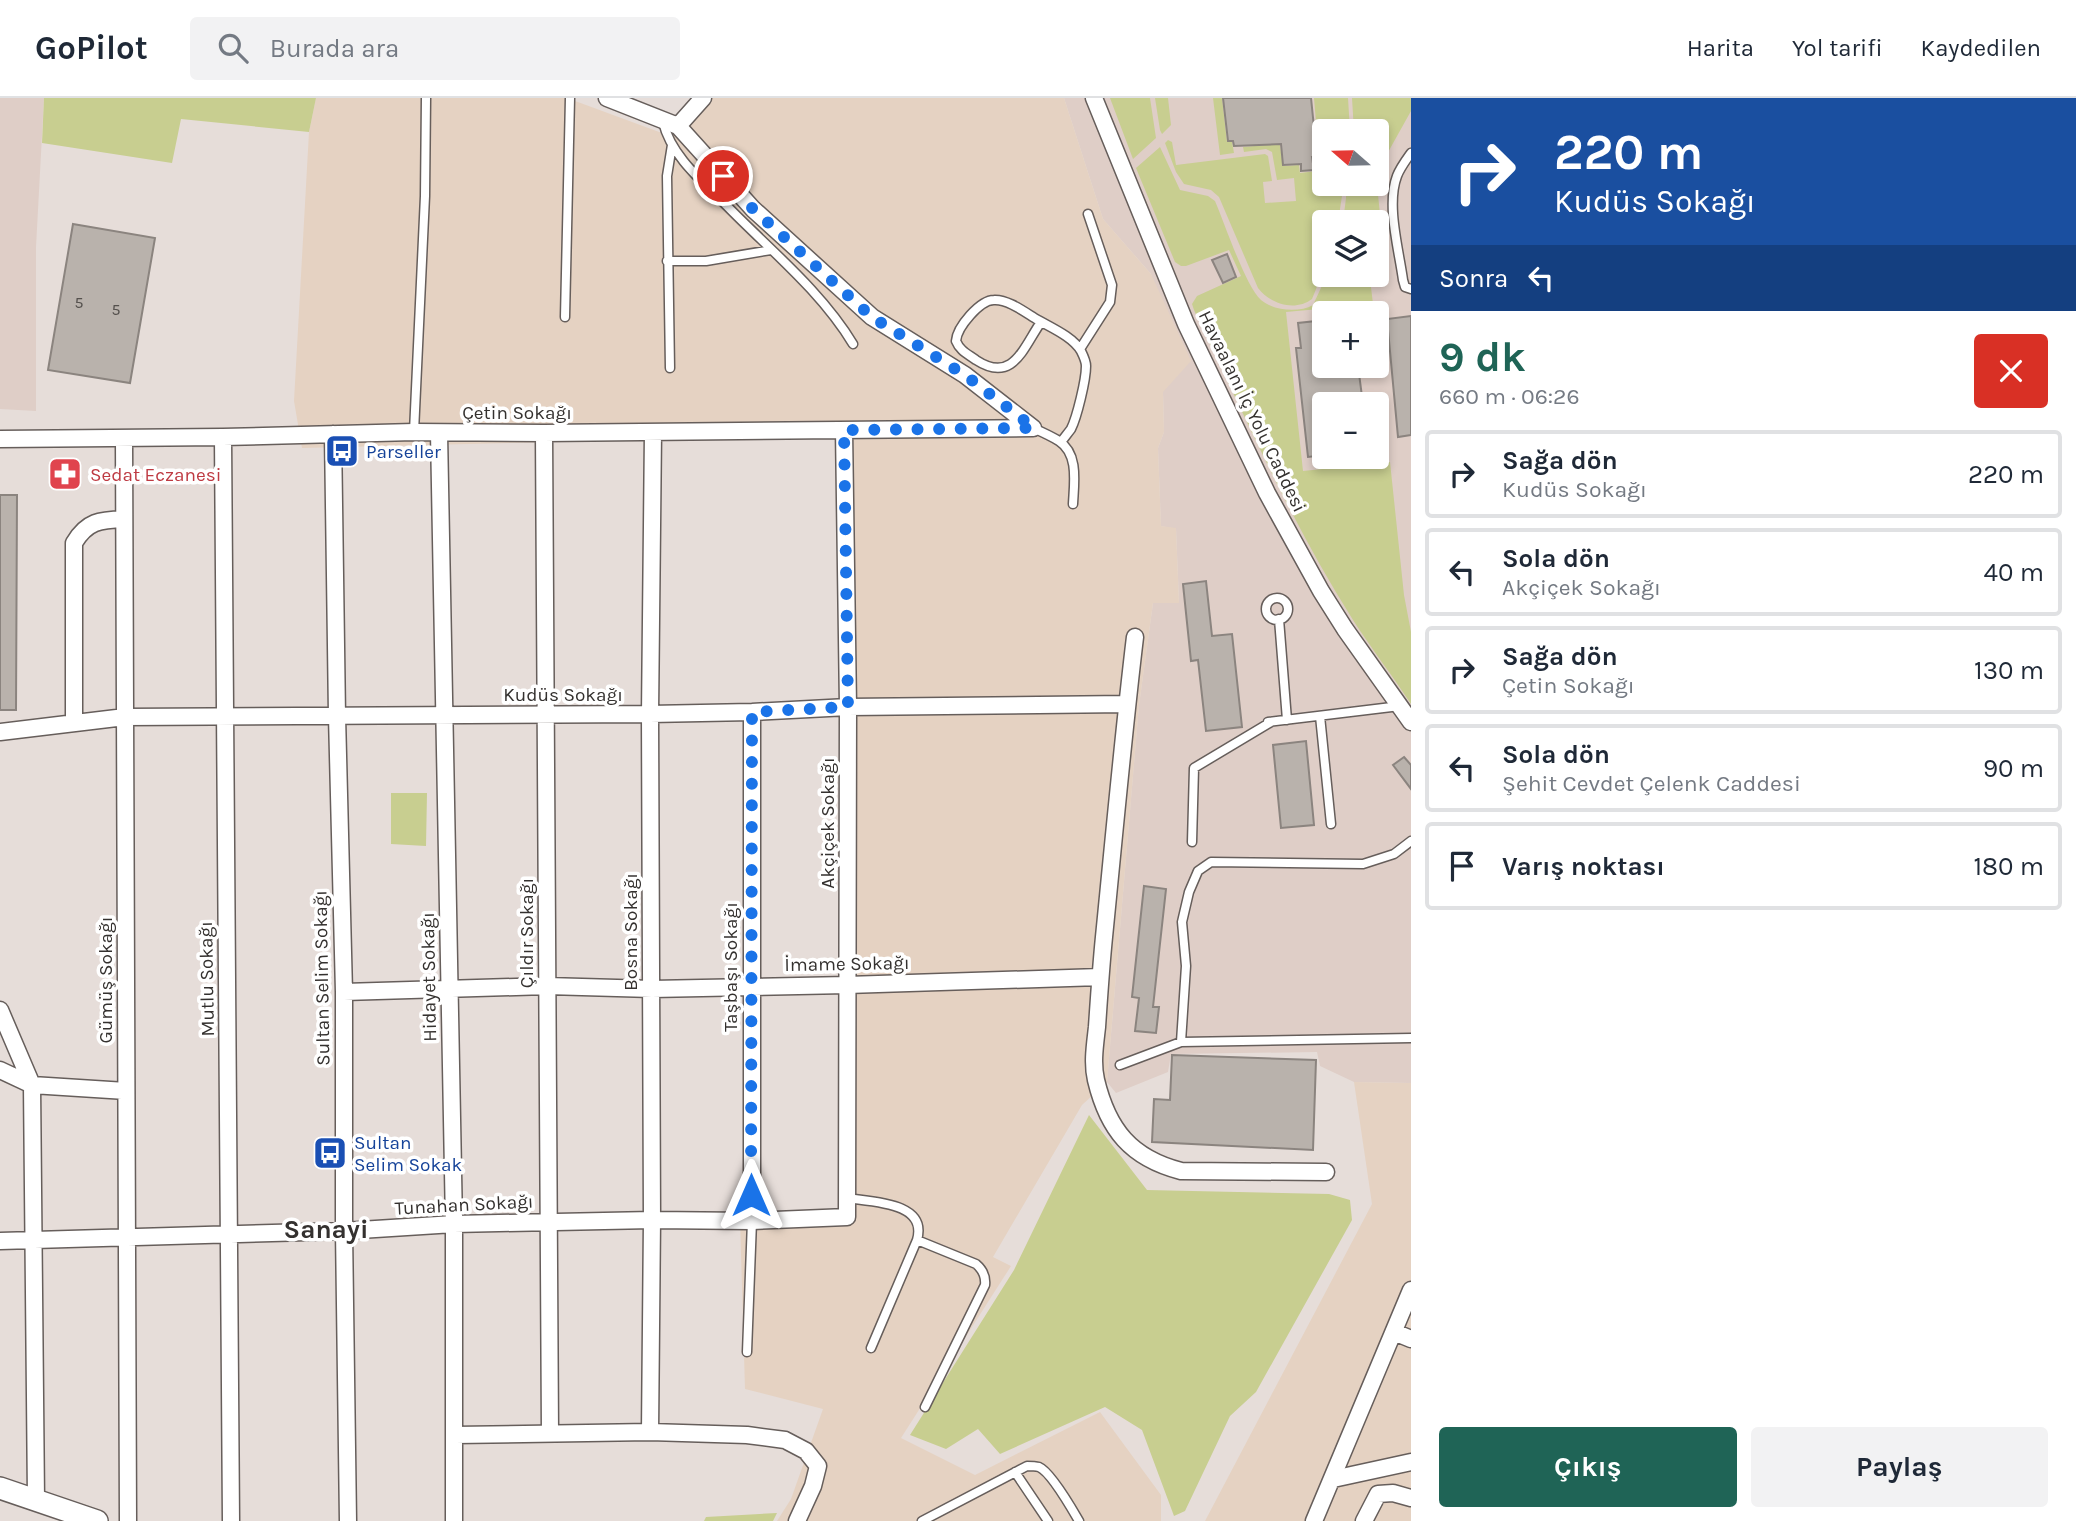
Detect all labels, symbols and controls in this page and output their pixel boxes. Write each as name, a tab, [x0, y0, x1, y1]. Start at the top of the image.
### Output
search box	[190, 17, 680, 80]
text: GoPilot	[35, 29, 148, 67]
icon: search	[214, 29, 252, 67]
text: Burada ara	[270, 33, 399, 64]
text: Harita	[1687, 34, 1754, 62]
text: Yol tarifi	[1792, 34, 1883, 62]
text: Kaydedilen	[1921, 34, 2041, 62]
north arrow	[1312, 119, 1390, 196]
map controls	[1312, 119, 1389, 469]
text: 220 m	[1554, 124, 1703, 181]
icon: right	[1439, 126, 1530, 217]
pin	[693, 146, 753, 206]
icon: arrive	[704, 157, 742, 195]
text: Kudüs Sokağı	[1554, 183, 1756, 220]
button: layers	[1312, 210, 1389, 287]
icon: left	[1522, 259, 1560, 297]
text: Sonra	[1439, 263, 1508, 294]
house number: 5	[74, 293, 84, 312]
house number: 5	[111, 300, 121, 319]
button: +	[1312, 301, 1389, 378]
street label: Havaalanı İç Yolu Caddesi	[1194, 307, 1311, 516]
text: 9 dk	[1439, 332, 1526, 382]
button: close	[1974, 334, 2048, 408]
text: 660 m · 06:26	[1439, 383, 1580, 410]
button: −	[1312, 392, 1389, 469]
street label: Çetin Sokağı	[462, 402, 572, 424]
bus stop icon: Parseller	[323, 432, 361, 470]
place label: Parseller	[366, 441, 441, 463]
text: Sağa dön	[1502, 445, 1618, 476]
pharmacy icon: Sedat Eczanesi	[46, 455, 84, 493]
icon: right	[1443, 455, 1481, 493]
text: 220 m	[1968, 459, 2044, 490]
place label: Sedat Eczanesi	[90, 464, 221, 486]
text: Kudüs Sokağı	[1502, 476, 1647, 503]
text: Sola dön	[1502, 543, 1610, 574]
icon: left	[1443, 553, 1481, 591]
text: 40 m	[1984, 557, 2044, 588]
text: Akçiçek Sokağı	[1502, 574, 1661, 601]
text: Sağa dön	[1502, 641, 1618, 672]
icon: right	[1443, 651, 1481, 689]
text: 130 m	[1974, 655, 2044, 686]
text: Çetin Sokağı	[1502, 672, 1635, 699]
street label: Kudüs Sokağı	[503, 684, 623, 706]
text: Sola dön	[1502, 739, 1610, 770]
icon: left	[1443, 749, 1481, 787]
text: 90 m	[1983, 753, 2044, 784]
street label: Akçiçek Sokağı	[817, 757, 839, 889]
text: Şehit Cevdet Çelenk Caddesi	[1502, 770, 1801, 797]
icon: arrive	[1443, 847, 1481, 885]
text: Varış noktası	[1502, 851, 1665, 882]
text: 180 m	[1974, 851, 2044, 882]
street label: Bosna Sokağı	[620, 873, 642, 991]
street label: Çıldır Sokağı	[516, 878, 538, 988]
street label: Sultan Selim Sokağı	[309, 890, 335, 1066]
street label: Taşbaşı Sokağı	[720, 902, 742, 1032]
street label: Hidayet Sokağı	[417, 912, 441, 1042]
street label: Gümüş Sokağı	[95, 917, 117, 1043]
street label: Mutlu Sokağı	[195, 921, 219, 1037]
street label: İmame Sokağı	[784, 952, 910, 976]
place label: Sultan Selim Sokak	[354, 1132, 463, 1176]
bus stop icon: Sultan Selim Sokak	[311, 1134, 349, 1172]
position arrow	[714, 1158, 788, 1232]
street label: Tunahan Sokağı	[394, 1190, 534, 1220]
district label: Sanayi	[284, 1214, 368, 1245]
button: Çıkış	[1439, 1427, 1737, 1507]
button: Paylaş	[1751, 1427, 2048, 1507]

